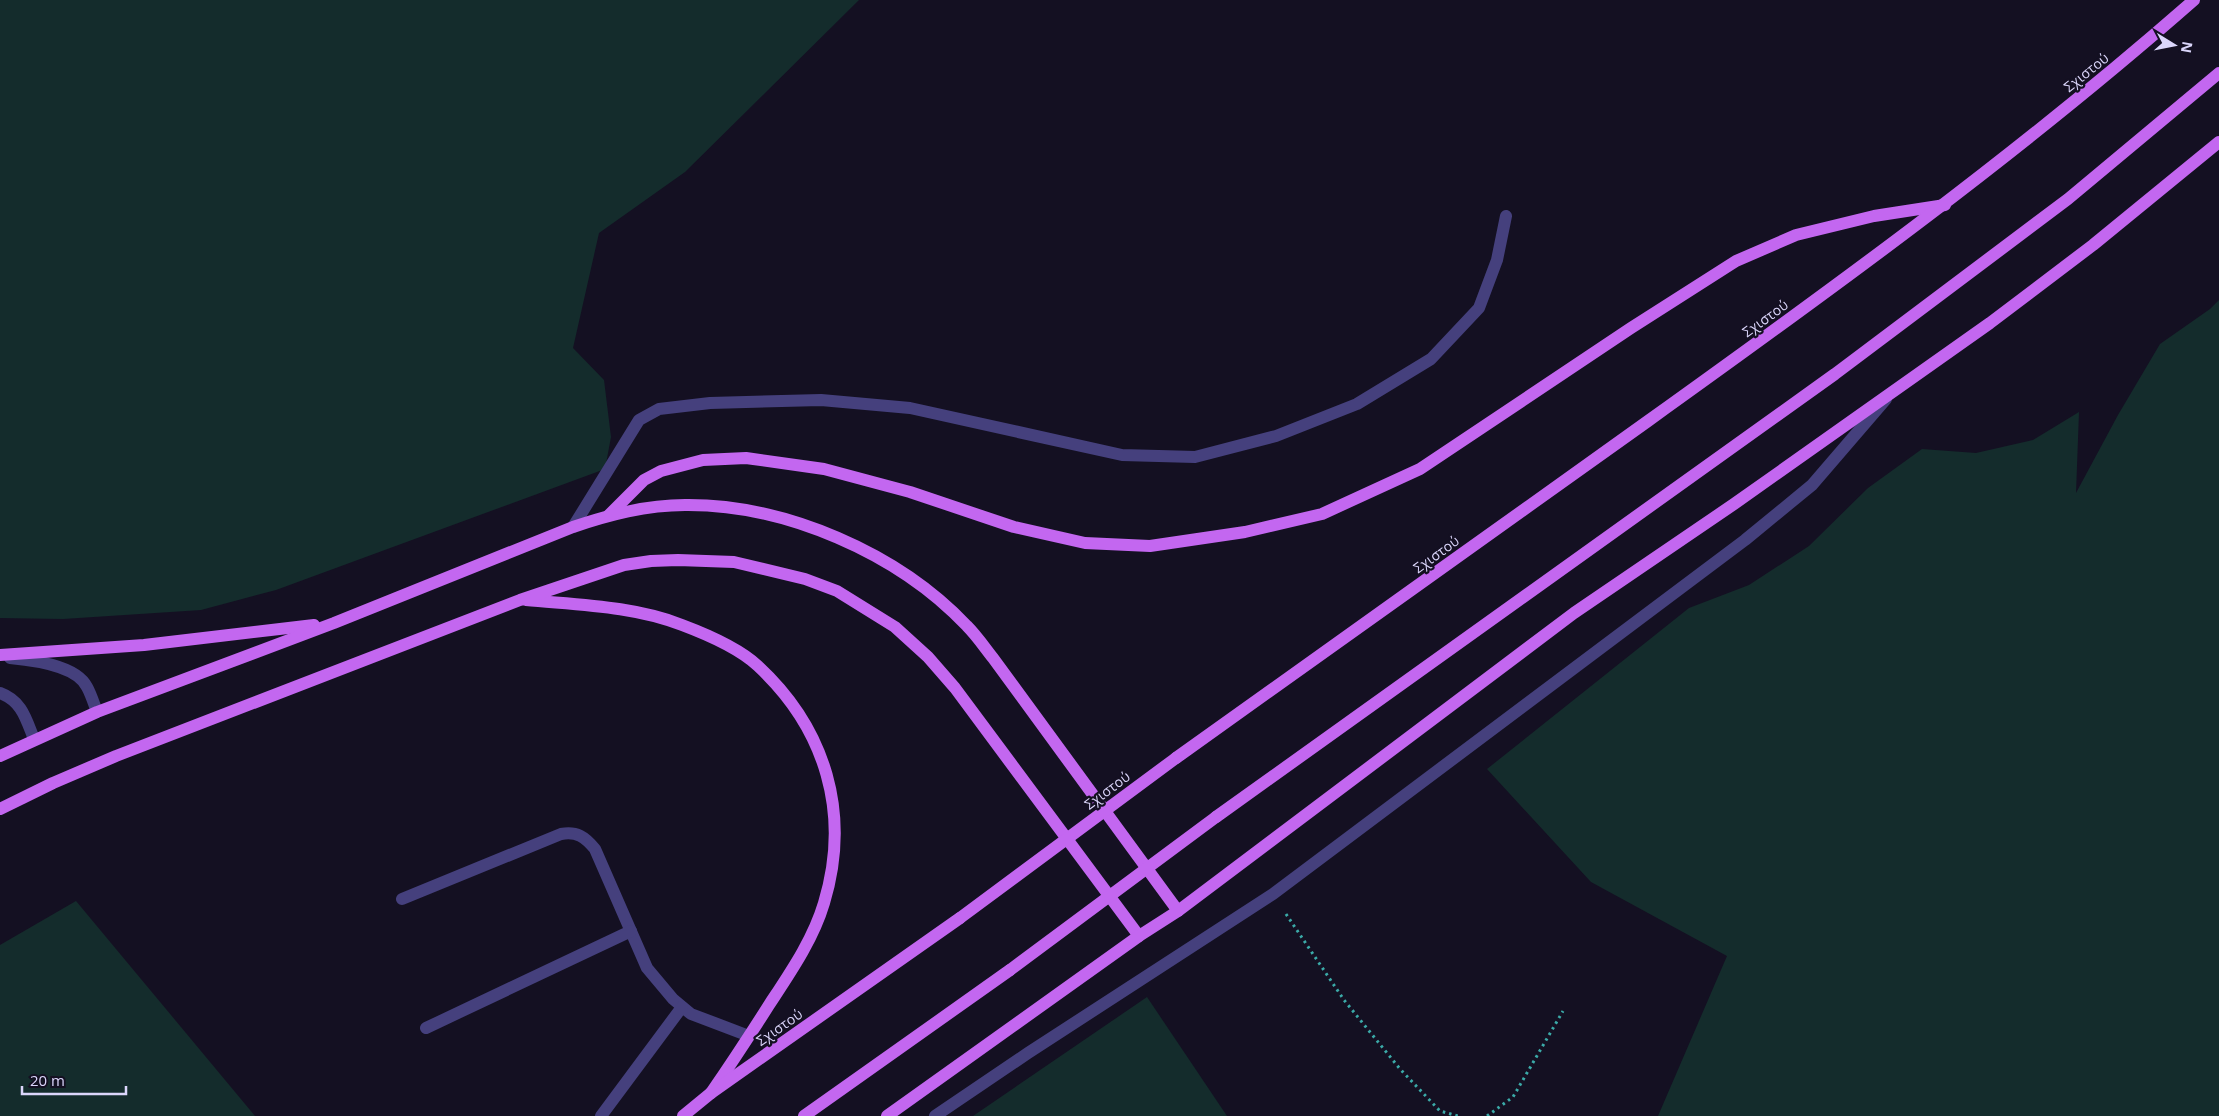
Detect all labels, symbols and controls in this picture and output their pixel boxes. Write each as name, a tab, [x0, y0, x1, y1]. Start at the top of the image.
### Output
north arrow	[2149, 20, 2199, 70]
text: N	[2177, 40, 2198, 55]
street label: Σχιστού	[2060, 48, 2112, 96]
street label: Σχιστού	[1738, 295, 1792, 341]
street label: Σχιστού	[1409, 531, 1463, 577]
street label: Σχιστού	[1080, 767, 1134, 813]
street label: Σχιστού	[752, 1004, 806, 1050]
scale bar	[22, 1064, 126, 1096]
text: 20 m	[30, 1070, 65, 1090]

